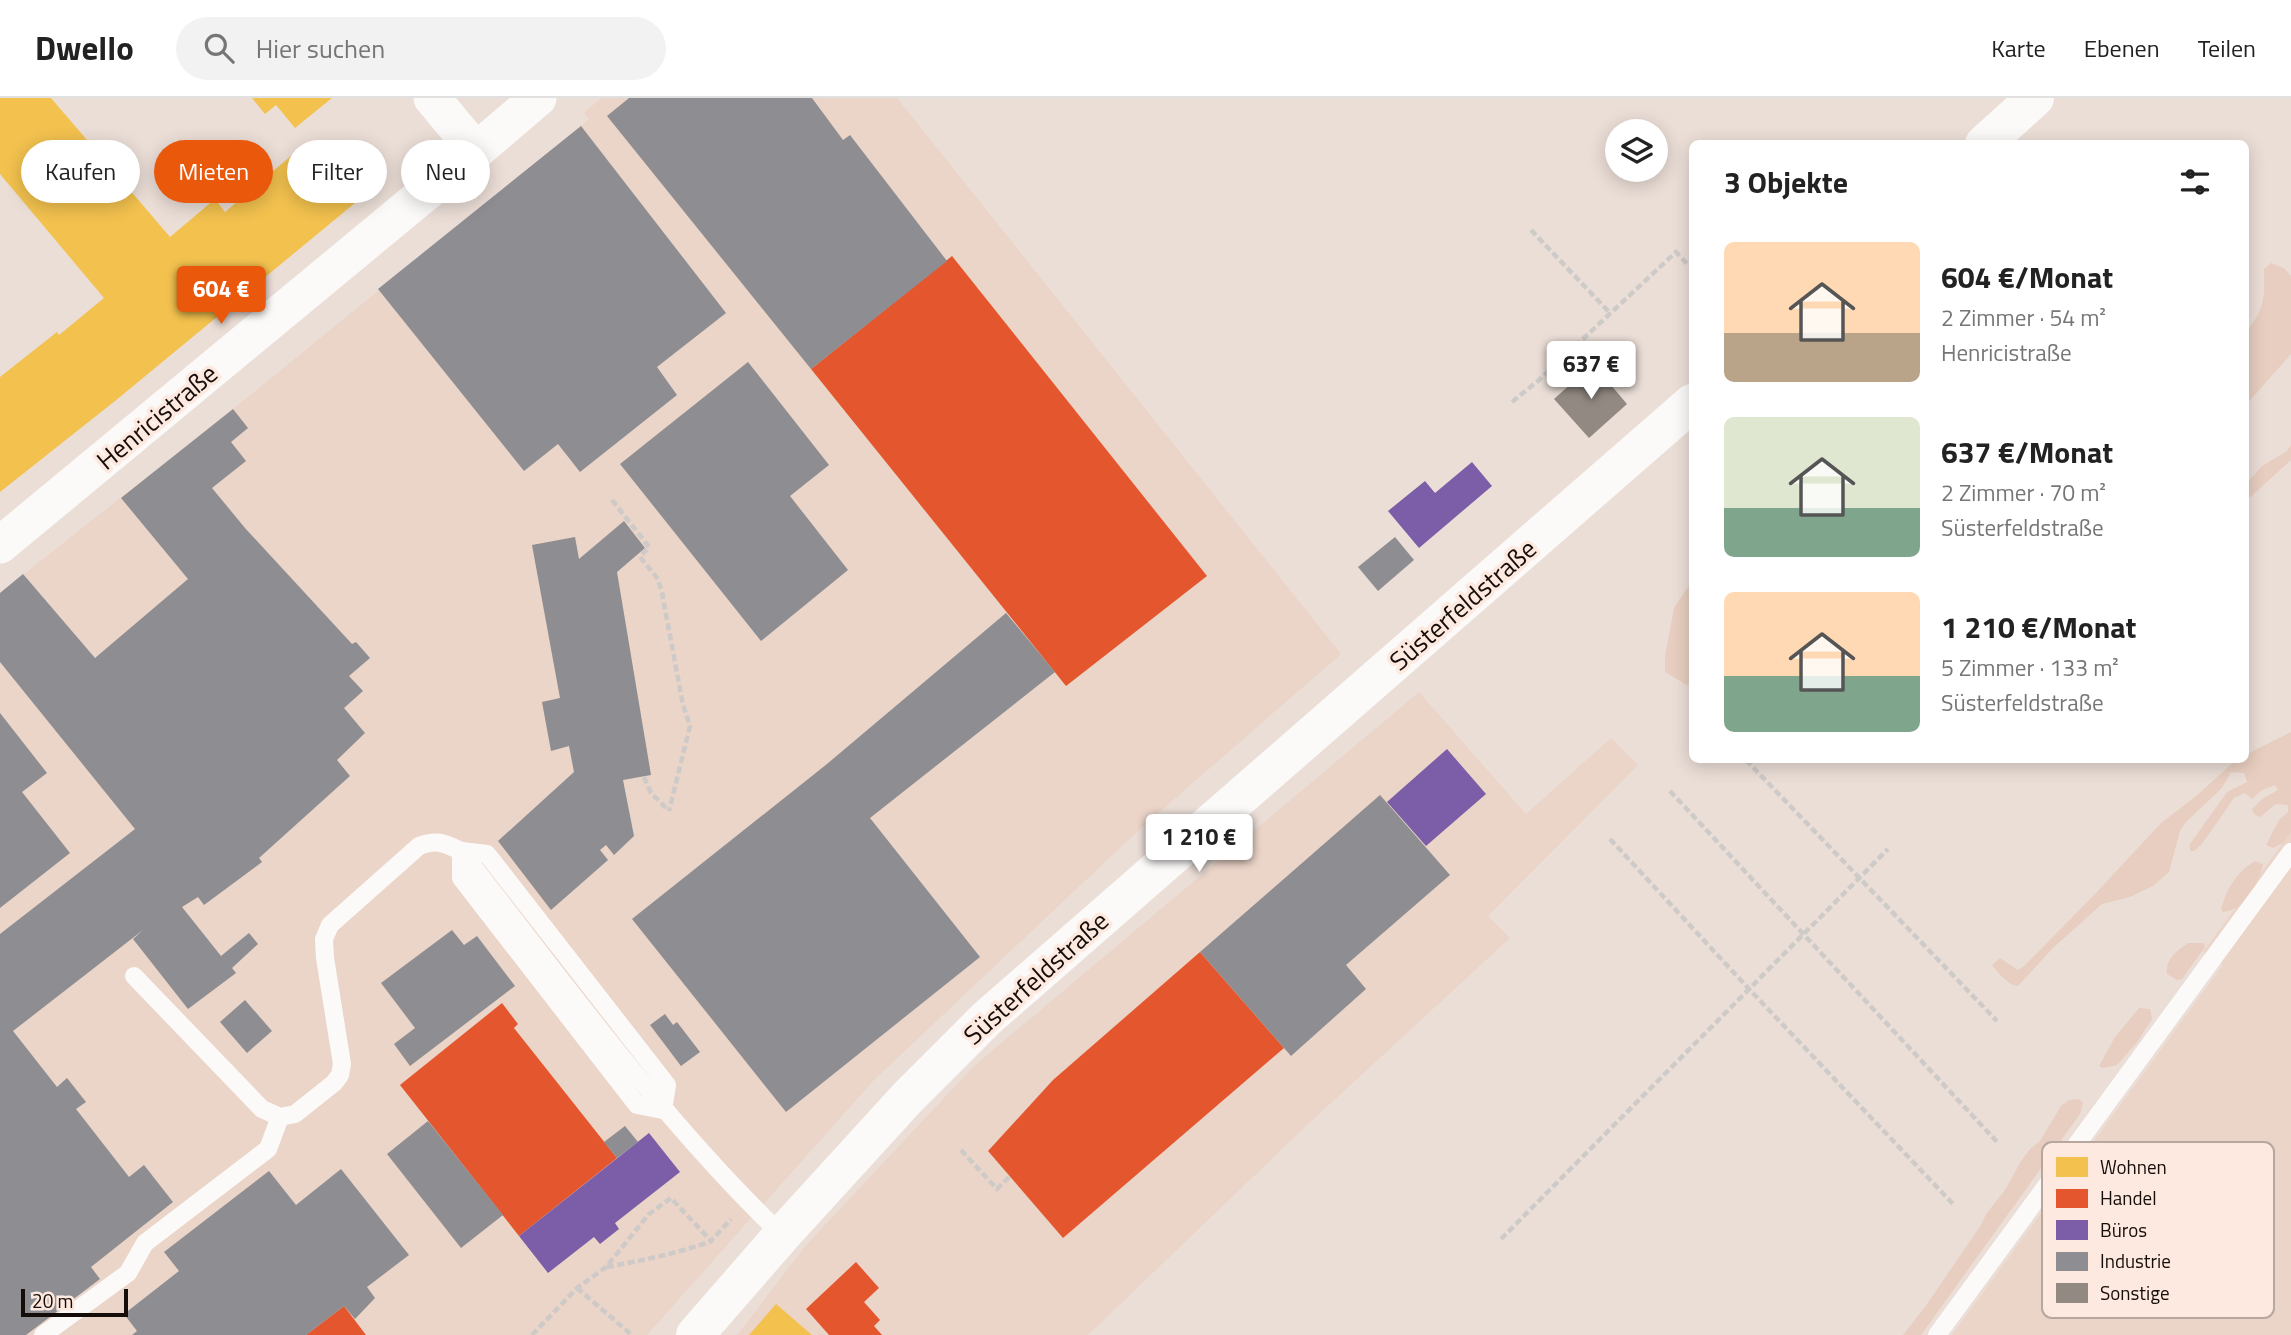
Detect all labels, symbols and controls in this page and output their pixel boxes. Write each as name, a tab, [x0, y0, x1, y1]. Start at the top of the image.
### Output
search box	[176, 17, 666, 80]
text: Dwello	[35, 23, 134, 73]
icon: search	[200, 29, 238, 67]
text: Hier suchen	[256, 29, 385, 68]
text: Karte	[1991, 30, 2046, 66]
text: Ebenen	[2084, 30, 2160, 66]
text: Teilen	[2198, 30, 2256, 66]
map controls	[1605, 119, 1668, 182]
button: layers	[1605, 119, 1668, 182]
chip: Kaufen	[21, 140, 140, 203]
chip: Mieten	[154, 140, 273, 203]
chip: Filter	[287, 140, 387, 203]
chip: Neu	[401, 140, 490, 203]
text: 3 Objekte	[1724, 159, 1848, 205]
icon: filters	[2176, 163, 2214, 201]
text: 604 €/Monat	[1941, 254, 2113, 300]
pin: 604 €	[172, 266, 270, 326]
icon: home	[1780, 270, 1864, 354]
text: 604 €	[193, 271, 249, 306]
text: 2 Zimmer · 54 m²	[1941, 300, 2106, 335]
text: Henricistraße	[1941, 335, 2072, 370]
pin: 637 €	[1542, 342, 1640, 401]
text: 637 €	[1563, 346, 1619, 381]
street label: Henricistraße	[88, 354, 226, 479]
text: 637 €/Monat	[1941, 429, 2113, 475]
icon: home	[1780, 445, 1864, 529]
text: 2 Zimmer · 70 m²	[1941, 475, 2106, 510]
text: Süsterfeldstraße	[1941, 510, 2104, 545]
street label: Süsterfeldstraße	[1381, 530, 1545, 680]
text: 1 210 €/Monat	[1941, 604, 2137, 650]
icon: home	[1780, 620, 1864, 704]
text: 5 Zimmer · 133 m²	[1941, 650, 2119, 685]
text: Süsterfeldstraße	[1941, 685, 2104, 720]
pin: 1 210 €	[1134, 814, 1264, 874]
text: 1 210 €	[1162, 819, 1236, 854]
street label: Süsterfeldstraße	[954, 902, 1117, 1054]
legend	[2042, 1142, 2274, 1318]
text: Wohnen	[2100, 1152, 2167, 1181]
text: Handel	[2100, 1183, 2157, 1212]
text: Büros	[2100, 1215, 2147, 1244]
text: Industrie	[2100, 1246, 2171, 1275]
text: Sonstige	[2100, 1278, 2170, 1307]
scale bar	[21, 1286, 128, 1318]
text: 20 m	[32, 1286, 73, 1315]

